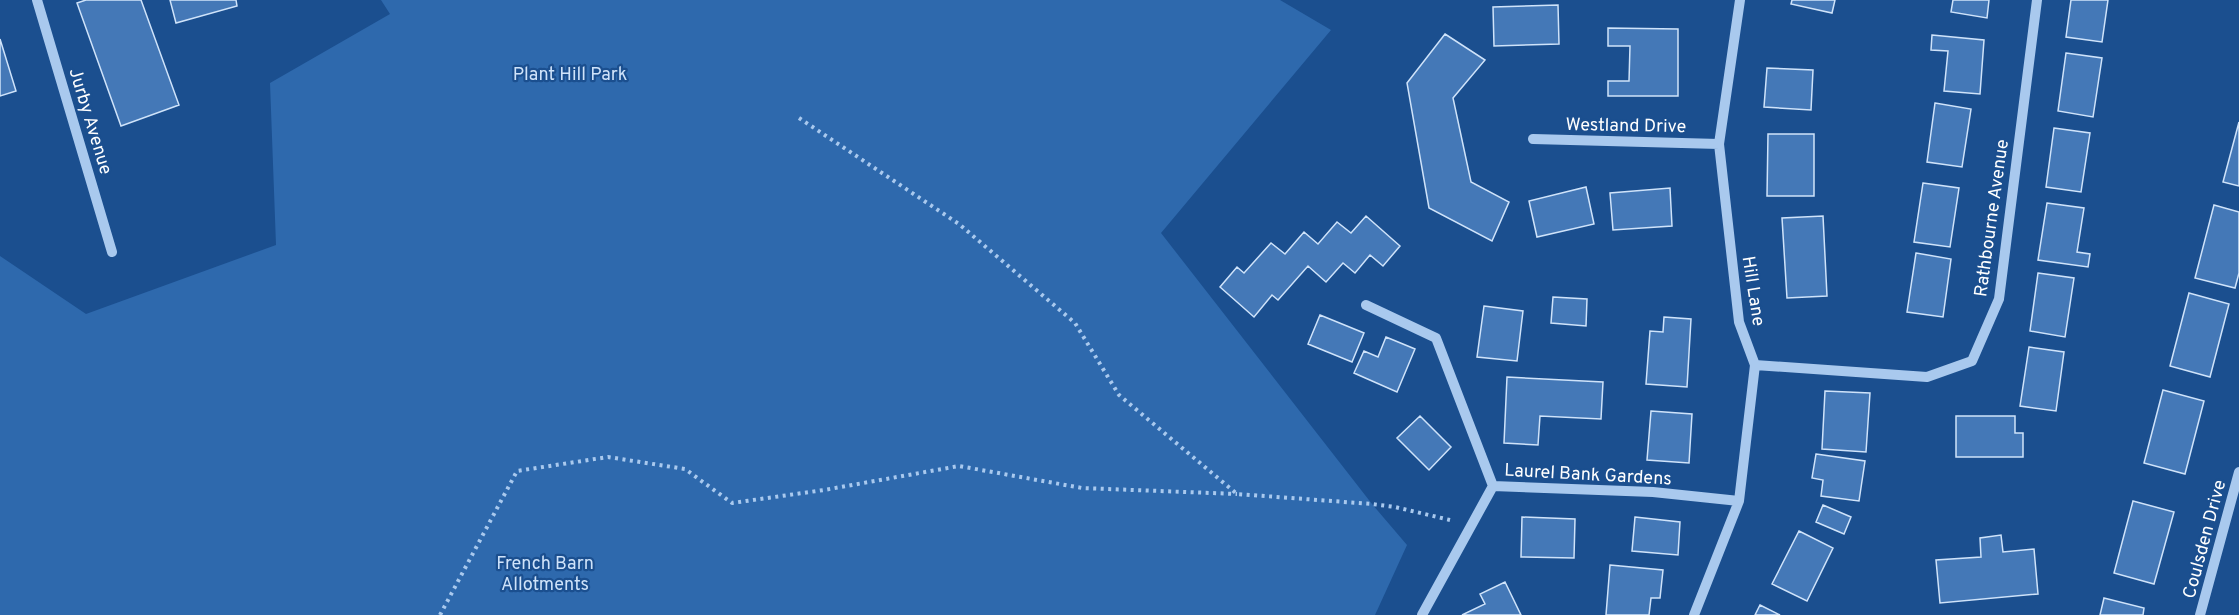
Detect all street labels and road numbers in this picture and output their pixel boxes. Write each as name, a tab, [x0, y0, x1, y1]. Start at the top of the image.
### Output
street label: Jurby Avenue	[62, 65, 117, 178]
street label: Westland Drive	[1565, 114, 1687, 139]
street label: Rathbourne Avenue	[1970, 138, 2015, 299]
street label: Hill Lane	[1736, 255, 1769, 328]
street label: Laurel Bank Gardens	[1504, 460, 1672, 491]
street label: Coulsden Drive	[2179, 478, 2232, 601]

